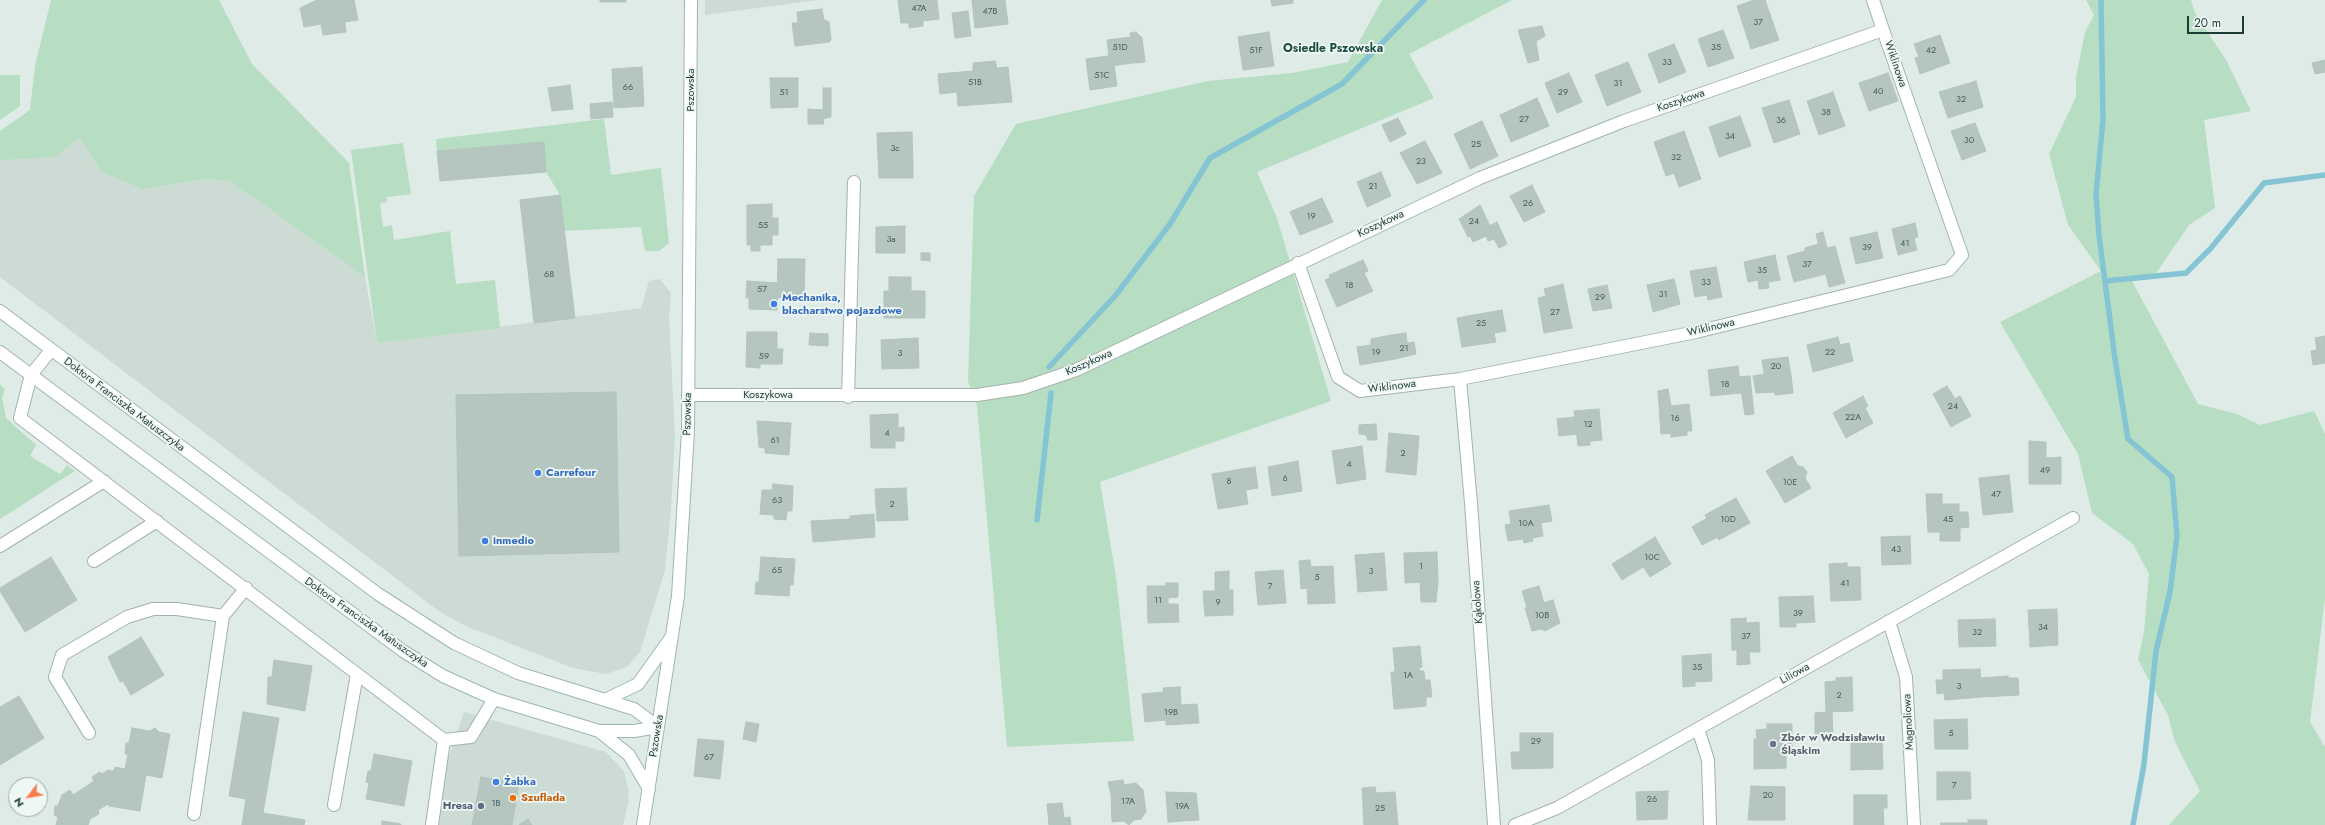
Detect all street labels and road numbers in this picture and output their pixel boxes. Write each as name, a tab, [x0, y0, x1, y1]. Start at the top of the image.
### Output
street label: Wiklinowa	[1881, 39, 1909, 89]
street label: Pszowska	[684, 69, 698, 111]
street label: Koszykowa	[1655, 87, 1707, 115]
street label: Koszykowa	[1356, 208, 1406, 240]
street label: Wiklinowa	[1686, 316, 1736, 340]
street label: Koszykowa	[1064, 347, 1114, 379]
street label: Doktora Franciszka Matuszczyka	[61, 355, 187, 455]
street label: Wiklinowa	[1367, 378, 1417, 396]
street label: Koszykowa	[743, 388, 793, 402]
street label: Pszowska	[681, 392, 695, 436]
street label: Doktora Franciszka Matuszczyka	[302, 575, 430, 671]
street label: Kąkolowa	[1470, 580, 1486, 624]
street label: Liliowa	[1778, 661, 1812, 687]
street label: Magnoliowa	[1901, 694, 1917, 750]
street label: Pszowska	[647, 714, 667, 758]

